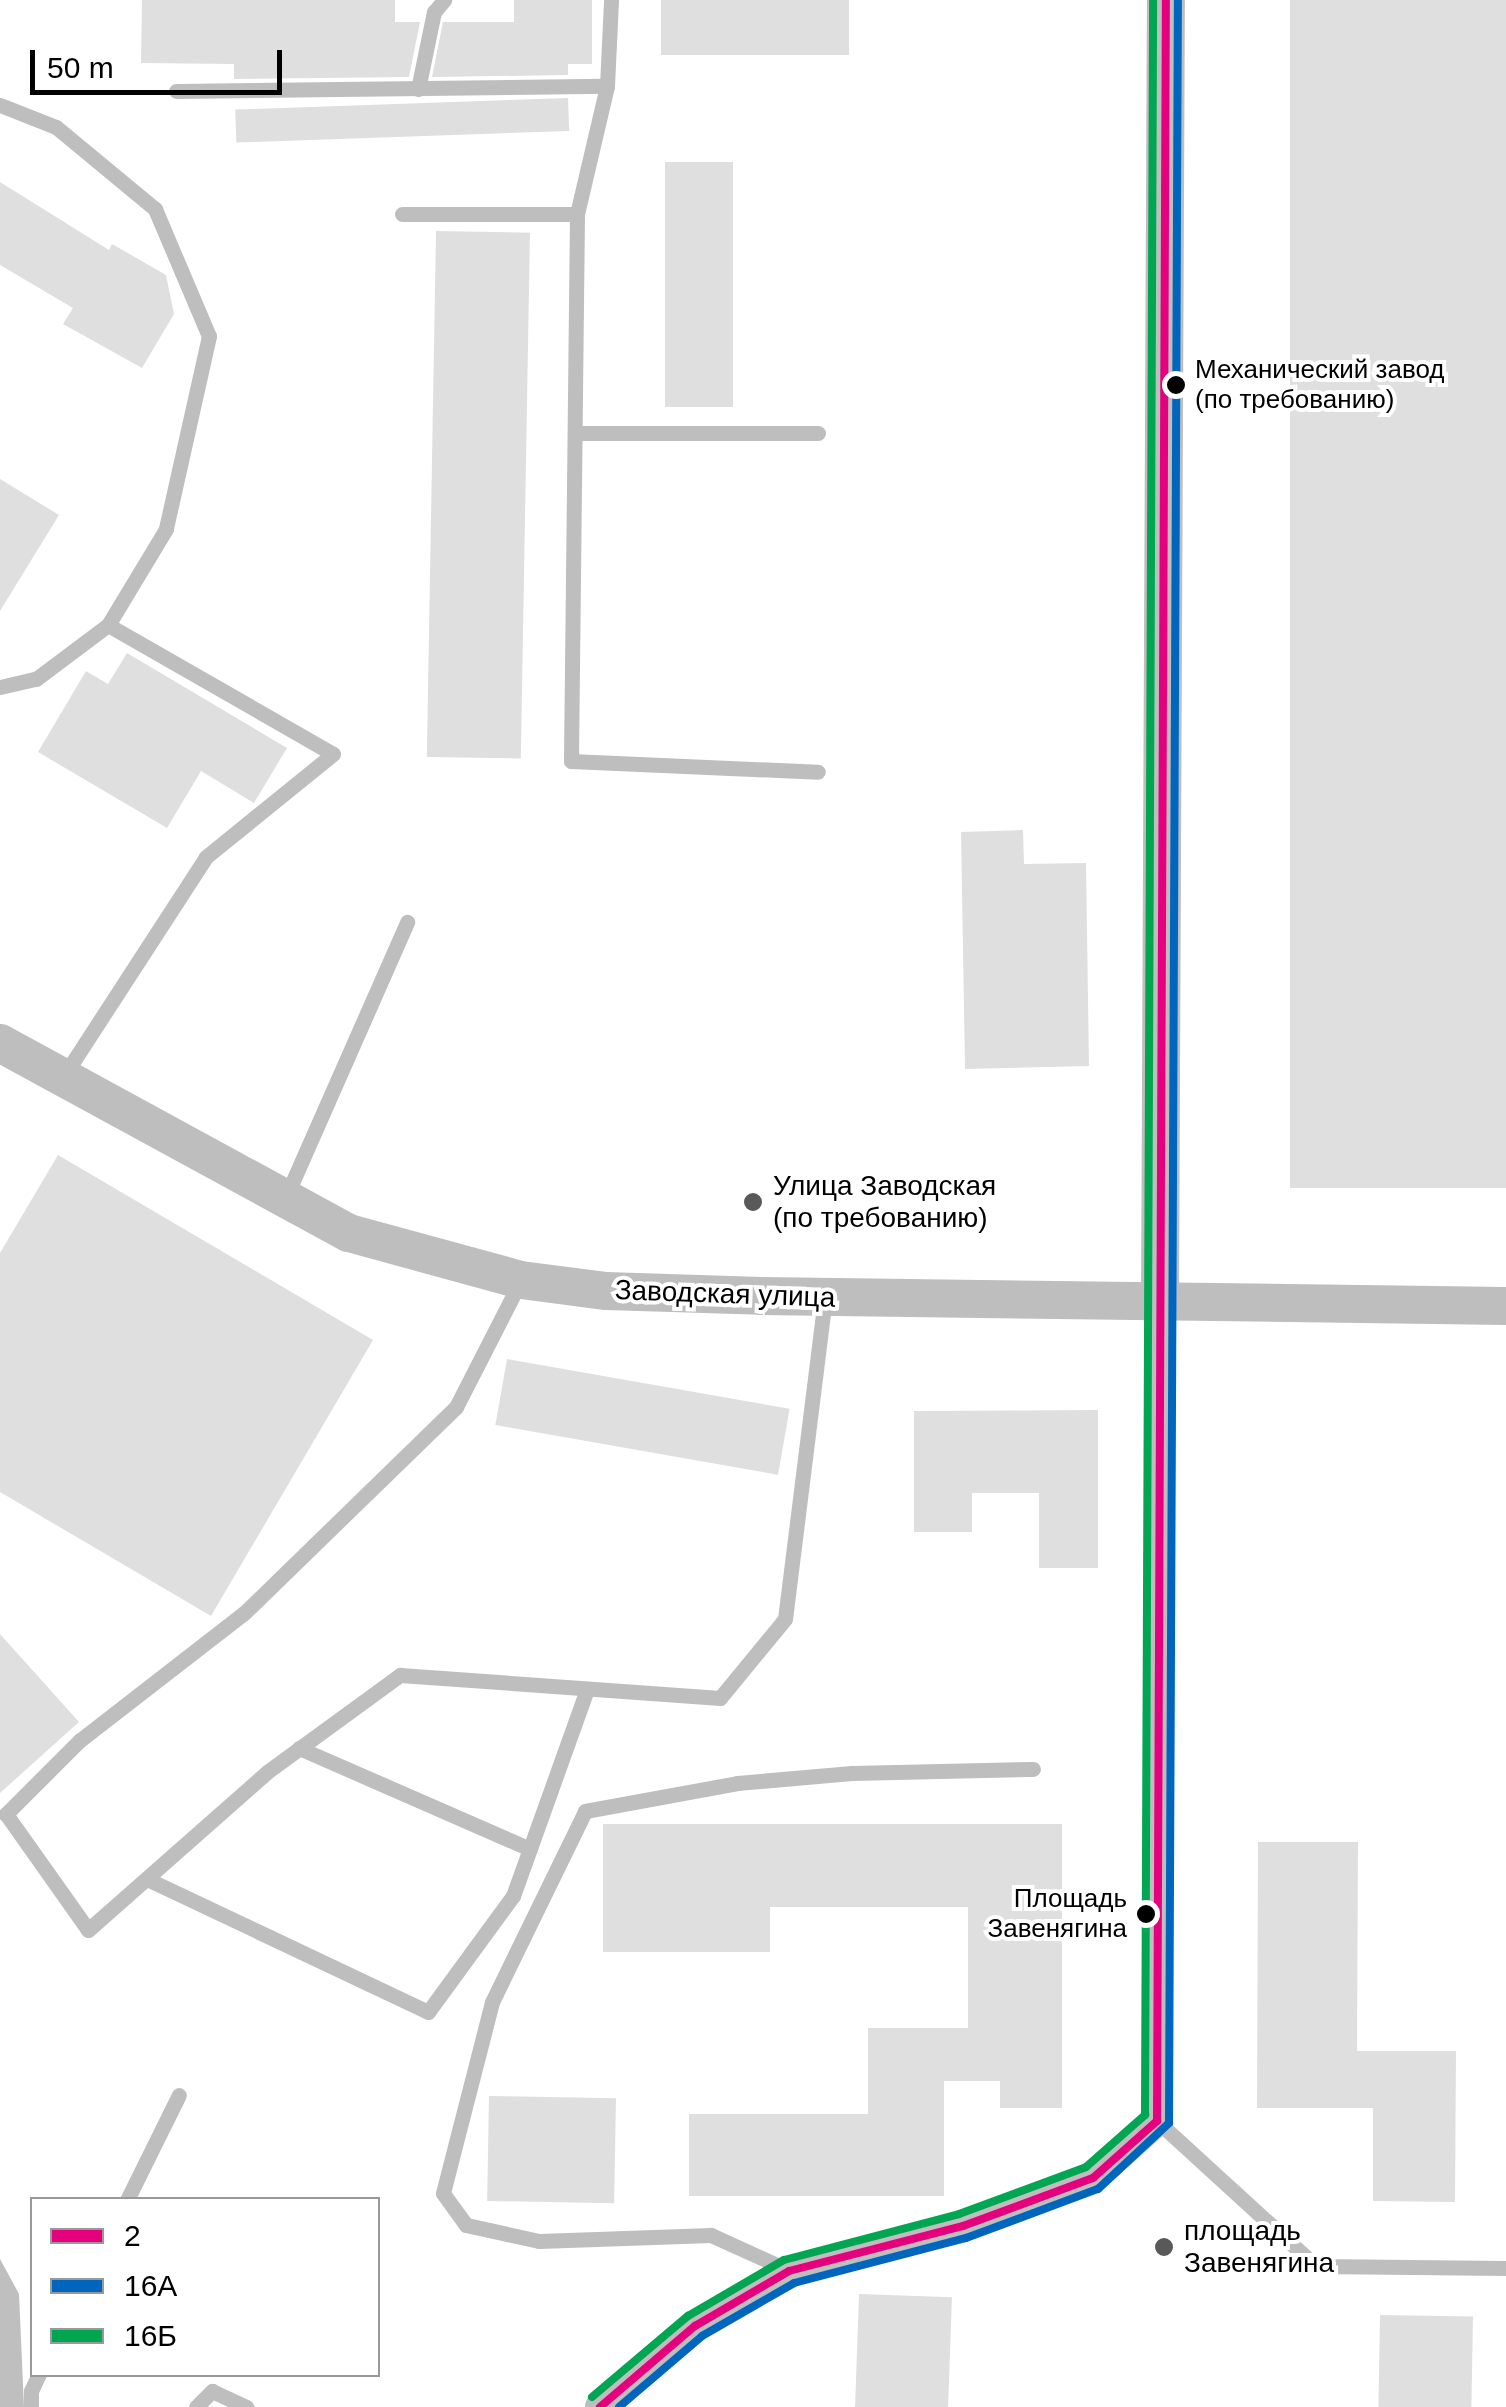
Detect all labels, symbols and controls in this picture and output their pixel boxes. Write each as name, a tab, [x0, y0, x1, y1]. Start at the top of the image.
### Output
scale bar	[35, 30, 288, 92]
text: 50 m	[47, 51, 114, 84]
place label: Механический завод (по требованию)	[1195, 354, 1445, 416]
marker: Механический завод (по требованию)	[1166, 375, 1186, 395]
place label: Улица Заводская (по требованию)	[773, 1169, 996, 1235]
marker: Улица Заводская (по требованию)	[742, 1191, 764, 1213]
street label: Заводская улица	[614, 1273, 836, 1315]
place label: Площадь Завенягина	[988, 1883, 1127, 1945]
marker: Площадь Завенягина	[1136, 1904, 1156, 1924]
legend	[30, 2197, 380, 2377]
place label: площадь Завенягина	[1184, 2214, 1334, 2280]
text: 2	[124, 2219, 141, 2252]
marker: площадь Завенягина	[1153, 2236, 1175, 2258]
text: 16А	[124, 2269, 177, 2302]
text: 16Б	[124, 2319, 177, 2352]

